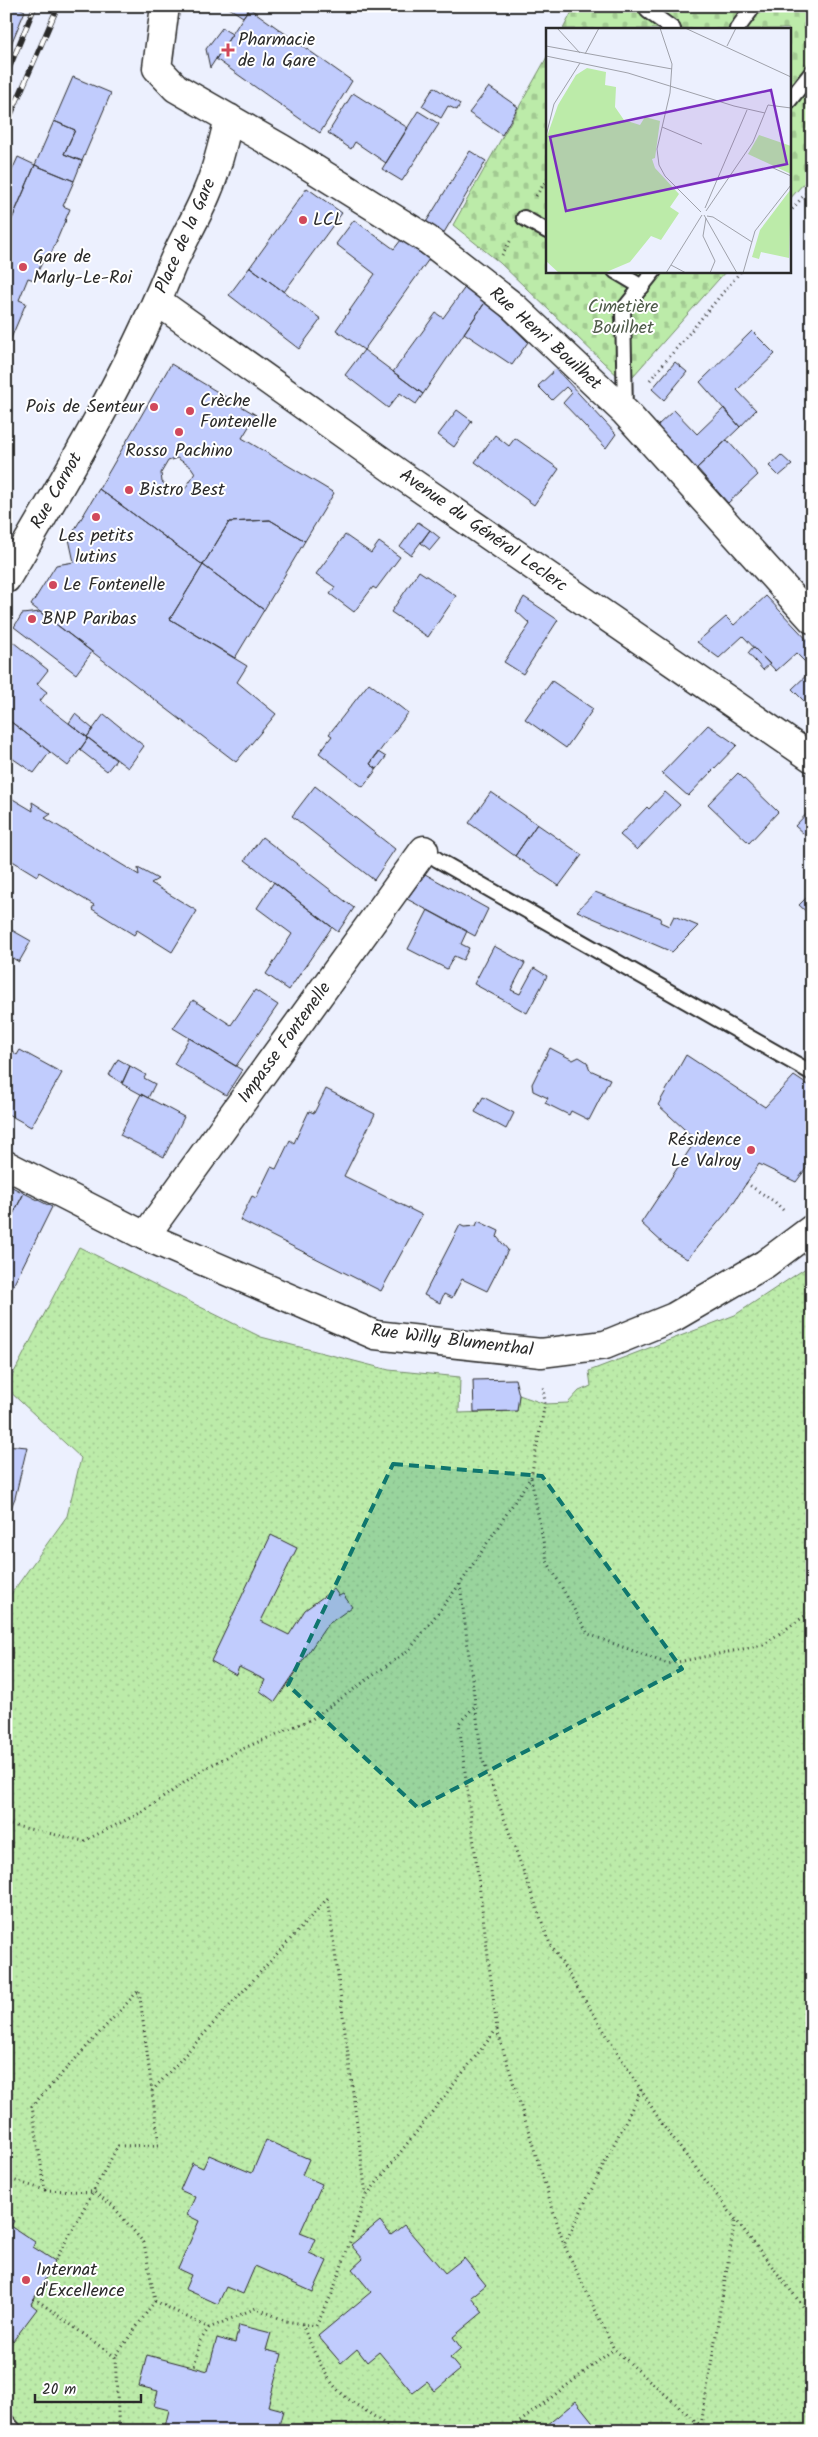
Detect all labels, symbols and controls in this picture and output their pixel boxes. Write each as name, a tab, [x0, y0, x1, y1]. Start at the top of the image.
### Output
place label: Pharmacie de la Gare	[238, 26, 316, 76]
inset map	[546, 28, 790, 272]
marker: Pharmacie de la Gare	[222, 44, 234, 56]
street label: Place de la Gare	[148, 174, 224, 298]
place label: LCL	[313, 206, 343, 235]
marker: LCL	[297, 214, 309, 226]
place label: Gare de Marly-Le-Roi	[33, 243, 133, 293]
marker: Gare de Marly-Le-Roi	[17, 261, 29, 273]
street label: Rue Henri Bouilhet	[482, 280, 609, 398]
park label: Cimetière Bouilhet	[588, 293, 658, 343]
place label: Crèche Fontenelle	[200, 387, 277, 437]
place label: Pois de Senteur	[26, 393, 145, 422]
marker: Pois de Senteur	[148, 401, 160, 413]
marker: Crèche Fontenelle	[184, 405, 196, 417]
marker: Rosso Pachino	[173, 426, 185, 438]
place label: Rosso Pachino	[125, 437, 233, 466]
street label: Rue Carnot	[23, 446, 91, 535]
street label: Avenue du Général Leclerc	[393, 462, 573, 600]
place label: Bistro Best	[139, 476, 226, 505]
marker: Bistro Best	[123, 484, 135, 496]
marker: Les petits lutins	[90, 511, 102, 523]
place label: Les petits lutins	[58, 522, 134, 572]
place label: Le Fontenelle	[63, 571, 165, 600]
marker: Le Fontenelle	[47, 579, 59, 591]
place label: BNP Paribas	[42, 605, 137, 634]
marker: BNP Paribas	[26, 613, 38, 625]
street label: Impasse Fontenelle	[231, 976, 339, 1110]
place label: Résidence Le Valroy	[668, 1126, 742, 1176]
marker: Résidence Le Valroy	[745, 1144, 757, 1156]
street label: Rue Willy Blumenthal	[369, 1317, 535, 1365]
place label: Internat d'Excellence	[36, 2256, 125, 2306]
marker: Internat d'Excellence	[20, 2274, 32, 2286]
scale bar	[35, 2372, 141, 2404]
text: 20 m	[42, 2378, 76, 2402]

